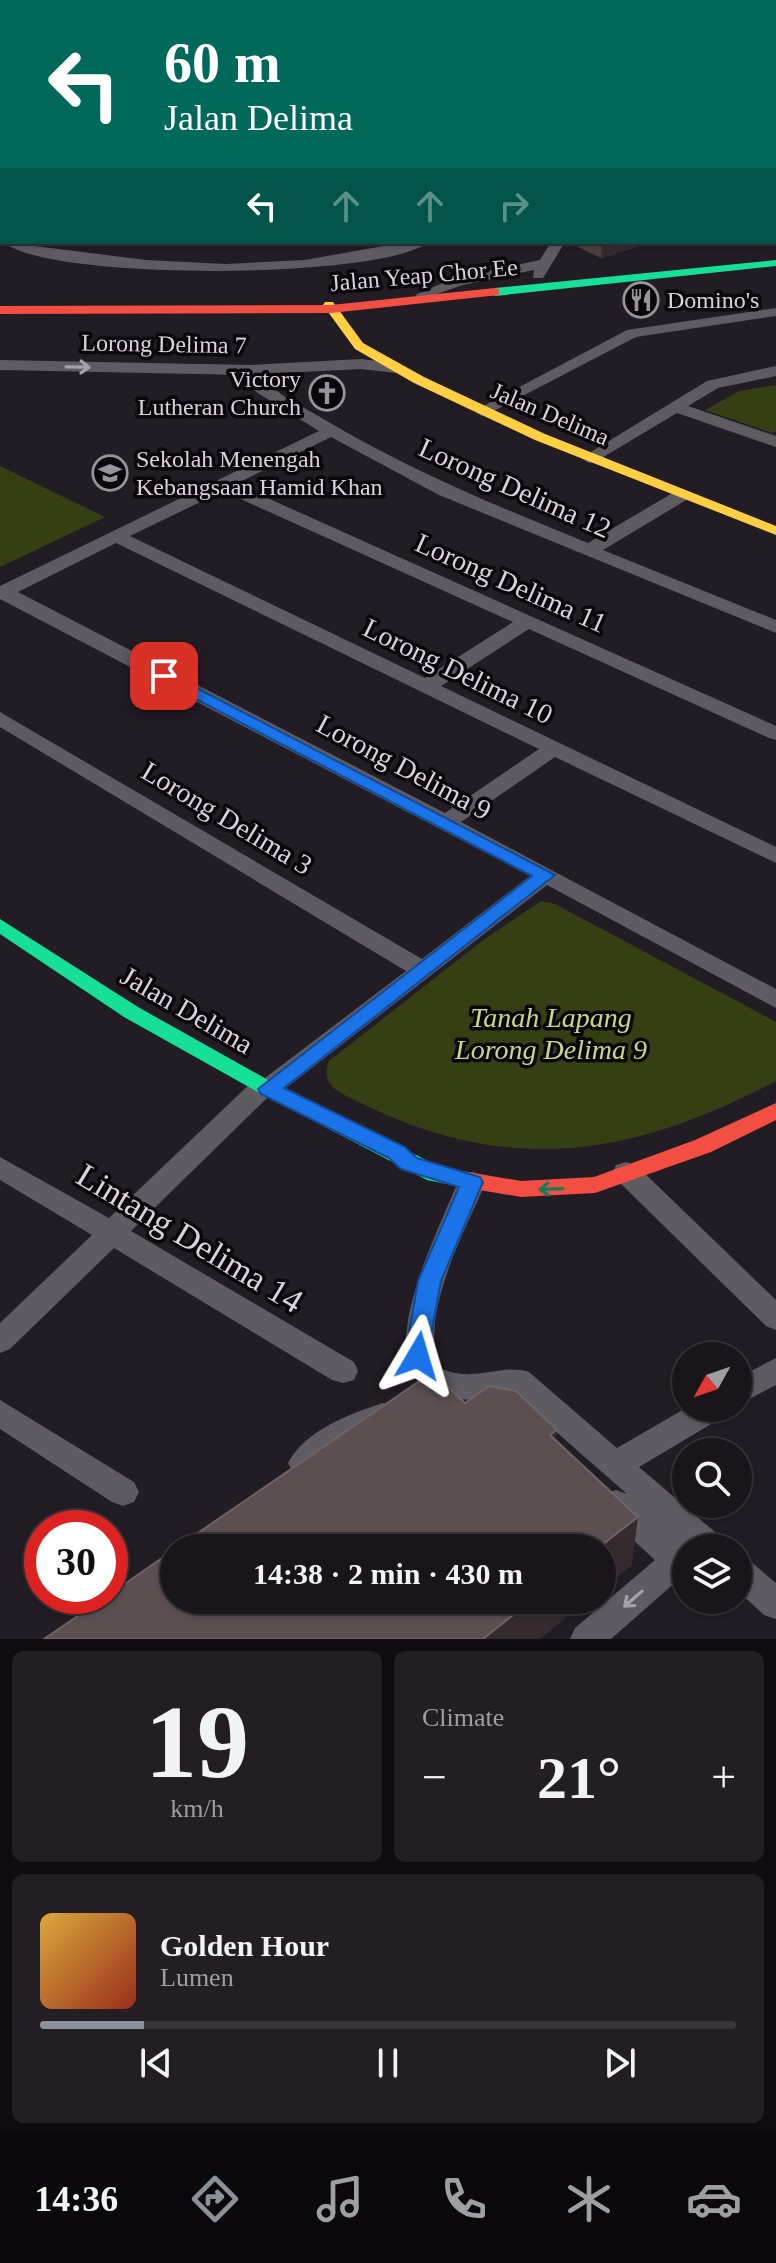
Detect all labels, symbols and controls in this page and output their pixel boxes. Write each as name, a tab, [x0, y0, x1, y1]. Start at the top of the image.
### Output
icon: left	[32, 32, 136, 136]
text: 60 m	[164, 32, 281, 94]
text: Jalan Delima	[164, 98, 353, 138]
icon: left	[240, 184, 284, 228]
icon: ahead	[324, 184, 368, 228]
icon: ahead	[408, 184, 452, 228]
icon: right	[492, 184, 536, 228]
street label: Jalan Yeap Chor Ee	[329, 254, 519, 296]
restaurant icon: Domino's	[622, 281, 660, 319]
place label: Domino's	[667, 287, 759, 313]
street label: Lorong Delima 7	[81, 330, 247, 358]
one-way arrow	[64, 359, 91, 374]
place label: Victory Lutheran Church	[138, 366, 301, 420]
church icon: Victory Lutheran Church	[308, 374, 346, 412]
street label: Jalan Delima	[487, 377, 613, 451]
street label: Lorong Delima 12	[414, 432, 616, 544]
place label: Sekolah Menengah Kebangsaan Hamid Khan	[136, 446, 383, 500]
school or university icon: Sekolah Menengah Kebangsaan Hamid Khan	[91, 454, 129, 492]
street label: Lorong Delima 11	[411, 527, 611, 639]
street label: Lorong Delima 10	[358, 612, 558, 730]
pin	[130, 642, 198, 710]
icon: arrive	[142, 654, 186, 698]
street label: Lorong Delima 9	[312, 708, 496, 826]
street label: Lorong Delima 3	[136, 755, 318, 881]
street label: Jalan Delima	[116, 960, 259, 1060]
park label: Tanah Lapang Lorong Delima 9	[454, 1002, 647, 1065]
street label: Lintang Delima 14	[70, 1156, 310, 1320]
one-way arrow	[538, 1182, 565, 1197]
position arrow	[376, 1314, 460, 1398]
north arrow	[672, 1342, 752, 1422]
map controls	[672, 1342, 752, 1614]
button: search	[672, 1438, 752, 1518]
speed limit sign: 30	[24, 1510, 128, 1614]
button: layers	[672, 1534, 752, 1614]
text: 14:38 · 2 min · 430 m	[253, 1557, 523, 1590]
one-way arrow	[623, 1590, 643, 1608]
text: 19	[145, 1684, 249, 1799]
text: Climate	[422, 1703, 504, 1732]
text: 21°	[537, 1745, 621, 1811]
text: −	[422, 1753, 447, 1802]
text: +	[711, 1753, 736, 1802]
text: km/h	[170, 1794, 224, 1823]
text: Golden Hour	[160, 1929, 329, 1962]
text: Lumen	[160, 1963, 234, 1992]
icon: previous	[134, 2041, 178, 2085]
icon: pause	[366, 2041, 410, 2085]
icon: next	[598, 2041, 642, 2085]
icon: directions	[187, 2171, 243, 2227]
icon: music	[312, 2171, 368, 2227]
icon: phone	[436, 2171, 492, 2227]
icon: climate	[561, 2171, 617, 2227]
icon: car	[686, 2171, 742, 2227]
text: 14:36	[34, 2179, 118, 2219]

